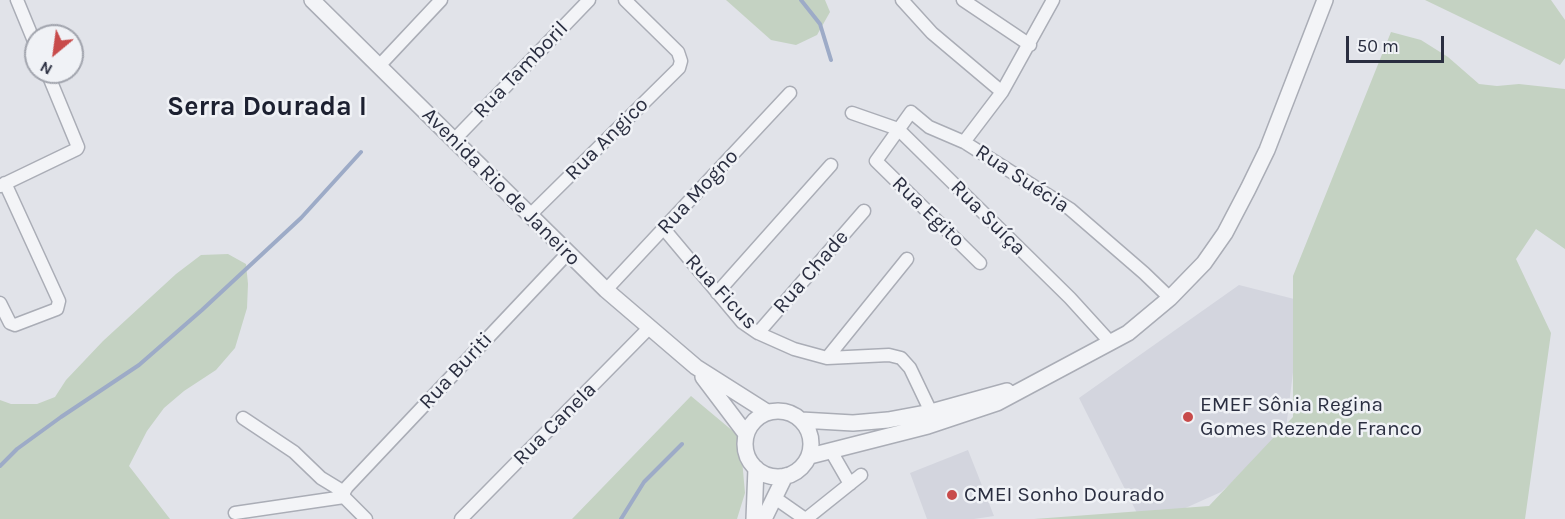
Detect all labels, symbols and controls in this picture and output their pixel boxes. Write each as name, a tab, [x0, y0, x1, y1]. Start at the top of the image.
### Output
street label: Rua Tamboril	[468, 16, 574, 124]
north arrow	[24, 24, 84, 84]
scale bar	[1349, 24, 1446, 62]
text: 50 m	[1357, 35, 1399, 57]
text: N	[36, 57, 56, 80]
district label: Serra Dourada I	[167, 91, 367, 123]
street label: Rua Angico	[560, 92, 654, 186]
street label: Avenida Rio de Janeiro	[417, 103, 585, 271]
street label: Rua Suécia	[970, 139, 1074, 219]
street label: Rua Mogno	[652, 144, 744, 240]
street label: Rua Egito	[886, 171, 970, 253]
street label: Rua Suíça	[945, 175, 1031, 261]
street label: Rua Chade	[768, 225, 854, 319]
street label: Rua Ficus	[680, 249, 762, 335]
street label: Rua Buriti	[414, 327, 498, 415]
street label: Rua Canela	[508, 377, 602, 471]
place label: EMEF Sônia Regina Gomes Rezende Franco	[1200, 392, 1422, 442]
marker: EMEF Sônia Regina Gomes Rezende Franco	[1181, 410, 1195, 424]
place label: CMEI Sonho Dourado	[964, 482, 1164, 508]
marker: CMEI Sonho Dourado	[945, 488, 959, 502]

